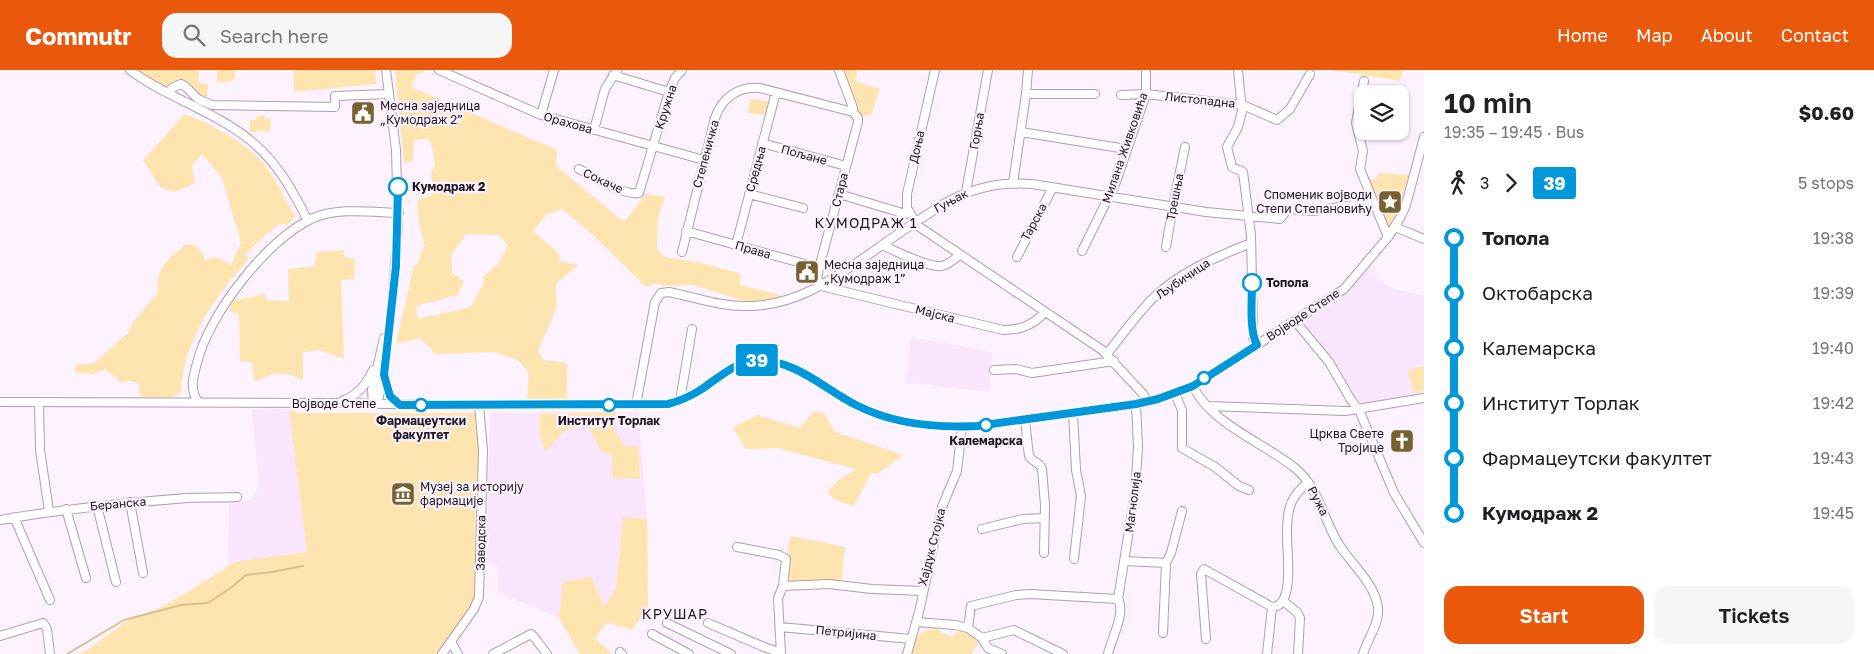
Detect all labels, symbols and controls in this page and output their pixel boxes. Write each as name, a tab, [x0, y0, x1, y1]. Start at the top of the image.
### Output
search box	[162, 13, 512, 58]
text: Commutr	[25, 21, 132, 50]
icon: search	[180, 21, 208, 49]
text: Search here	[220, 24, 329, 47]
text: Home	[1557, 24, 1608, 46]
text: Map	[1636, 24, 1673, 46]
text: About	[1701, 24, 1753, 46]
text: Contact	[1781, 24, 1849, 46]
street label: Кружна	[651, 83, 680, 131]
map controls	[1354, 85, 1409, 140]
button: layers	[1354, 85, 1409, 140]
text: 10 min	[1444, 86, 1532, 119]
street label: Листопадна	[1164, 88, 1236, 111]
street label: Милана Живковића	[1098, 90, 1151, 205]
place label: Месна заједница „Кумодраж 2”	[380, 98, 480, 127]
public building icon: Месна заједница „Кумодраж 2”	[350, 100, 376, 126]
text: $0.60	[1798, 101, 1854, 124]
street label: Орахова	[542, 108, 594, 137]
street label: Горња	[966, 111, 987, 151]
street label: Степеничка	[689, 118, 722, 190]
text: 19:35 – 19:45 · Bus	[1444, 122, 1584, 142]
street label: Доња	[905, 129, 928, 165]
street label: Пољане	[779, 141, 829, 168]
street label: Средња	[742, 144, 769, 193]
street label: Сокаче	[581, 165, 626, 196]
icon: walk	[1444, 169, 1472, 197]
icon: forward	[1497, 169, 1525, 197]
street label: Стара	[828, 171, 851, 209]
street label: Трешња	[1163, 172, 1186, 222]
text: 39	[1543, 172, 1566, 194]
text: 3	[1480, 173, 1489, 193]
text: 5 stops	[1798, 173, 1854, 193]
marker: Кумодраж 2	[388, 177, 408, 197]
place label: Кумодраж 2	[412, 179, 485, 194]
street label: Гуњак	[931, 185, 971, 216]
place label: Споменик војводи Степи Степановићу	[1256, 187, 1372, 216]
place icon: Споменик војводи Степи Степановићу	[1377, 189, 1403, 215]
street label: Тарска	[1017, 200, 1050, 243]
district label: КУМОДРАЖ 1	[815, 214, 917, 231]
text: Топола	[1482, 226, 1549, 249]
text: 19:38	[1813, 228, 1854, 248]
street label: Права	[733, 237, 773, 262]
street label: Љубичица	[1153, 255, 1212, 302]
place label: Месна заједница „Кумодраж 1”	[824, 257, 924, 286]
public building icon: Месна заједница „Кумодраж 1”	[794, 259, 820, 285]
marker: Топола	[1242, 273, 1262, 293]
place label: Топола	[1266, 275, 1308, 290]
text: Октобарска	[1482, 281, 1593, 304]
text: 19:39	[1813, 283, 1854, 303]
street label: Војводе Степе	[1263, 285, 1342, 344]
street label: Мајска	[914, 301, 957, 326]
text: Калемарска	[1482, 336, 1596, 359]
text: 19:40	[1812, 338, 1854, 358]
line badge: 39	[734, 344, 780, 376]
text: 39	[746, 349, 768, 371]
unlabelled marker	[1197, 371, 1211, 385]
text: Институт Торлак	[1482, 391, 1640, 414]
text: 19:42	[1813, 393, 1854, 413]
street label: Војводе Степе	[292, 396, 376, 411]
marker: Фармацеутски факултет	[414, 398, 428, 412]
marker: Институт Торлак	[602, 398, 616, 412]
place label: Фармацеутски факултет	[376, 413, 466, 442]
place label: Институт Торлак	[558, 413, 660, 428]
marker: Калемарска	[979, 418, 993, 432]
place label: Црква Свете Тројице	[1309, 426, 1384, 455]
church icon: Црква Свете Тројице	[1389, 428, 1415, 454]
place label: Калемарска	[949, 433, 1023, 448]
text: Фармацеутски факултет	[1482, 446, 1712, 469]
text: 19:43	[1813, 448, 1854, 468]
street label: Магнолија	[1121, 471, 1144, 533]
place label: Музеј за историју фармације	[420, 479, 524, 508]
museum icon: Музеј за историју фармације	[390, 481, 416, 507]
street label: Ружа	[1305, 483, 1332, 518]
street label: Беранска	[89, 494, 147, 513]
text: Кумодраж 2	[1482, 501, 1598, 524]
text: 19:45	[1813, 503, 1854, 523]
street label: Хајдук Стојка	[915, 507, 948, 587]
street label: Заводска	[473, 515, 488, 571]
button: Start	[1444, 586, 1644, 644]
button: Tickets	[1654, 586, 1854, 644]
district label: КРУШАР	[642, 605, 708, 622]
street label: Петријина	[815, 622, 877, 643]

